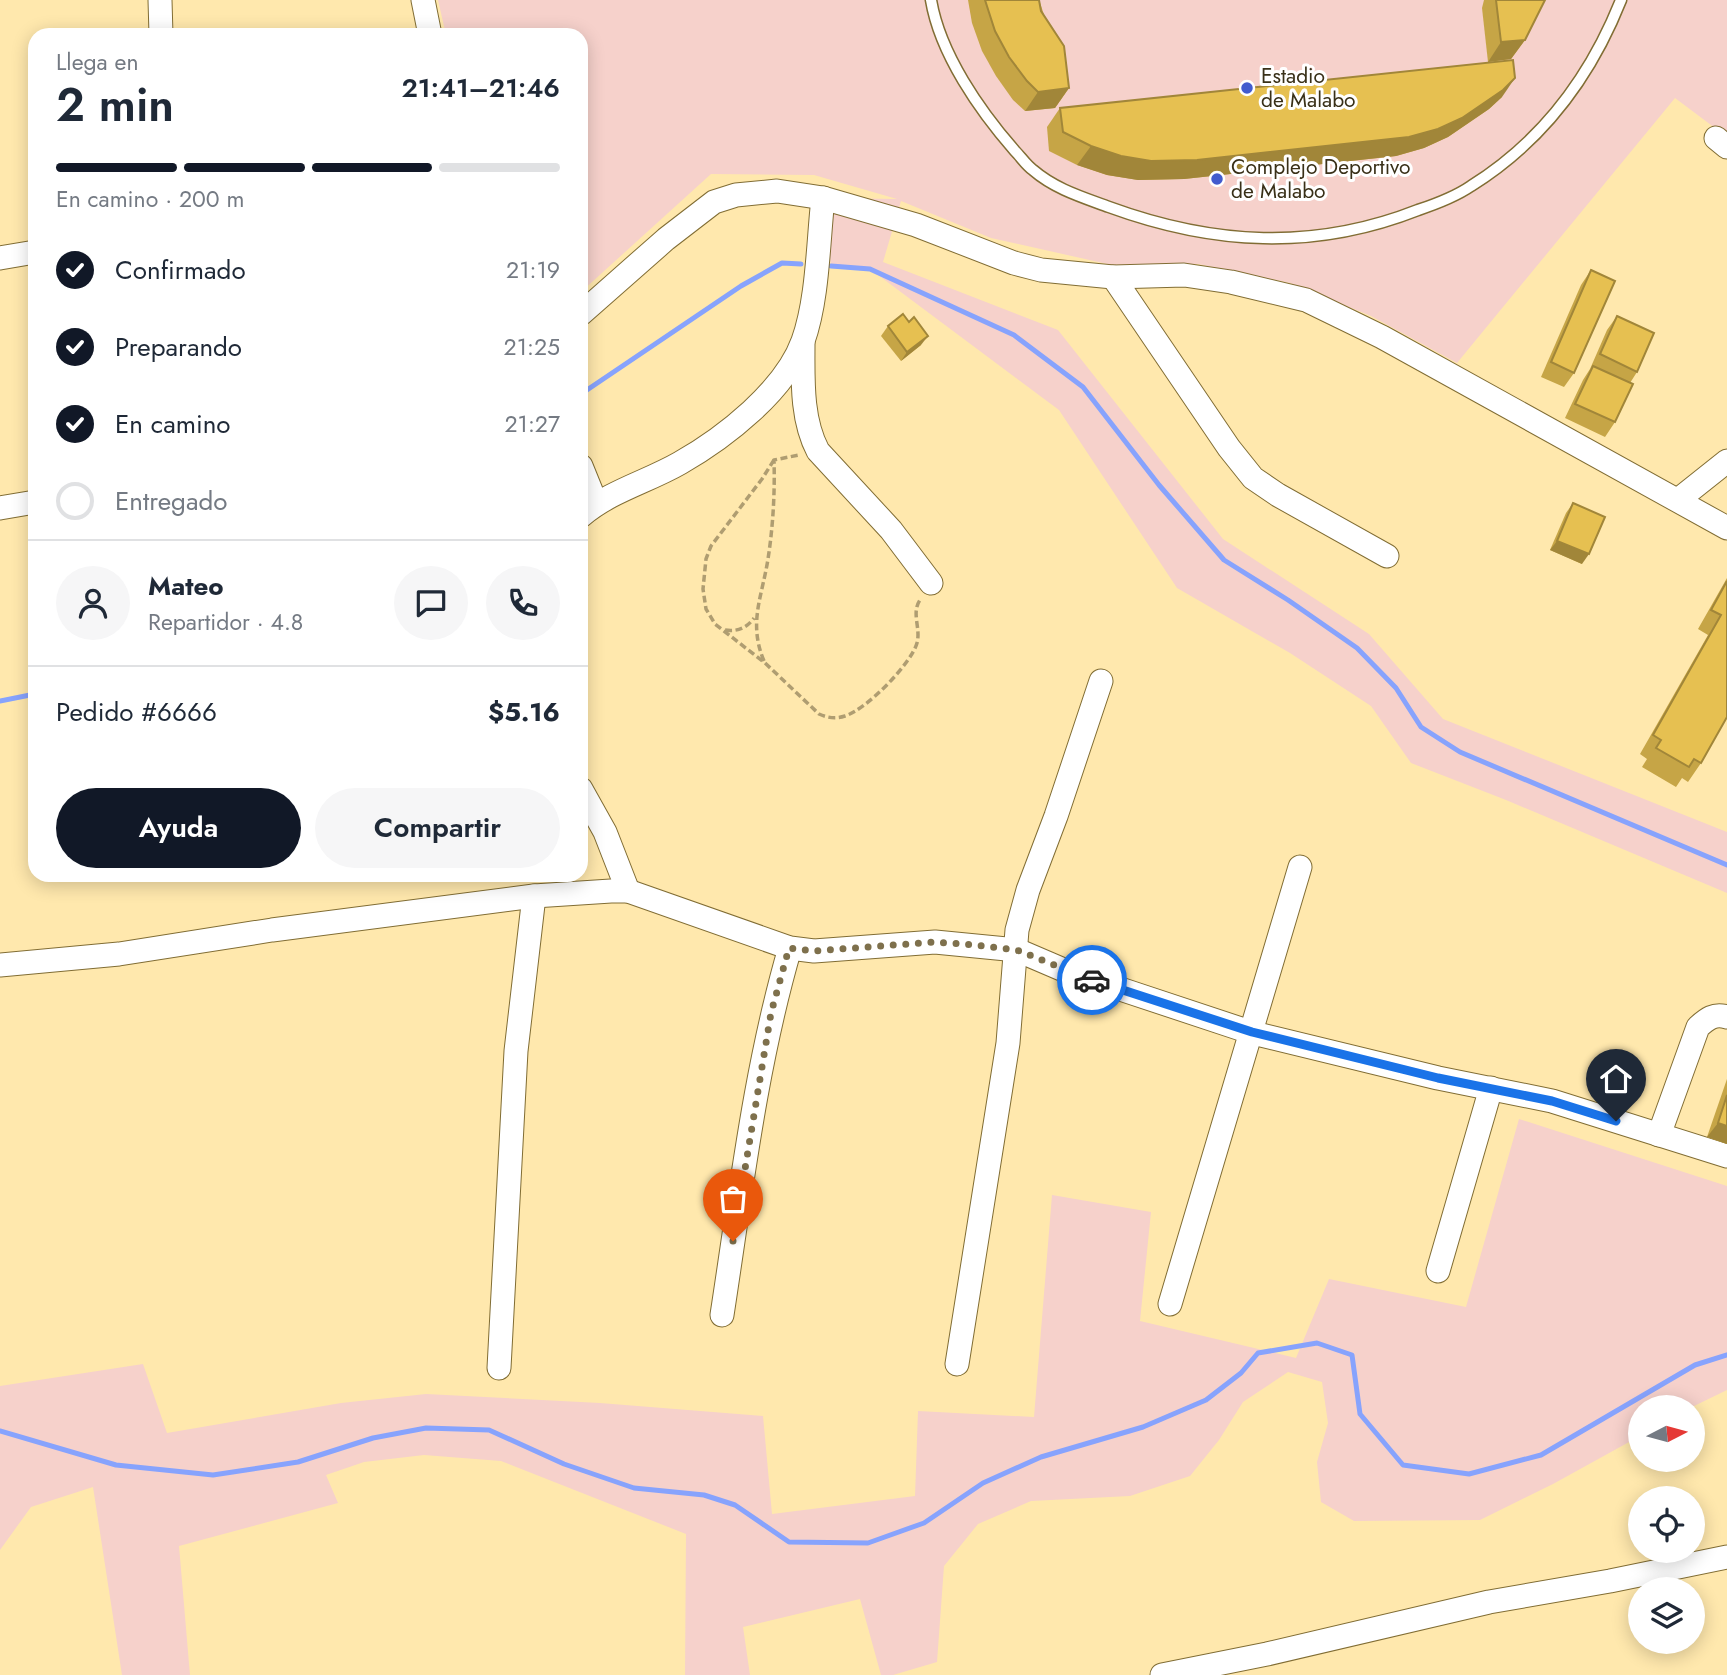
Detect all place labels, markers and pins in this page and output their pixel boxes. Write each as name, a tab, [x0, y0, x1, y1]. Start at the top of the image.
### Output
place label: Estadio de Malabo	[1261, 61, 1356, 115]
marker: Estadio de Malabo	[1239, 80, 1255, 96]
place label: Complejo Deportivo de Malabo	[1231, 152, 1411, 206]
marker: Complejo Deportivo de Malabo	[1209, 171, 1225, 187]
pin	[1586, 1049, 1646, 1121]
pin	[703, 1169, 763, 1241]

